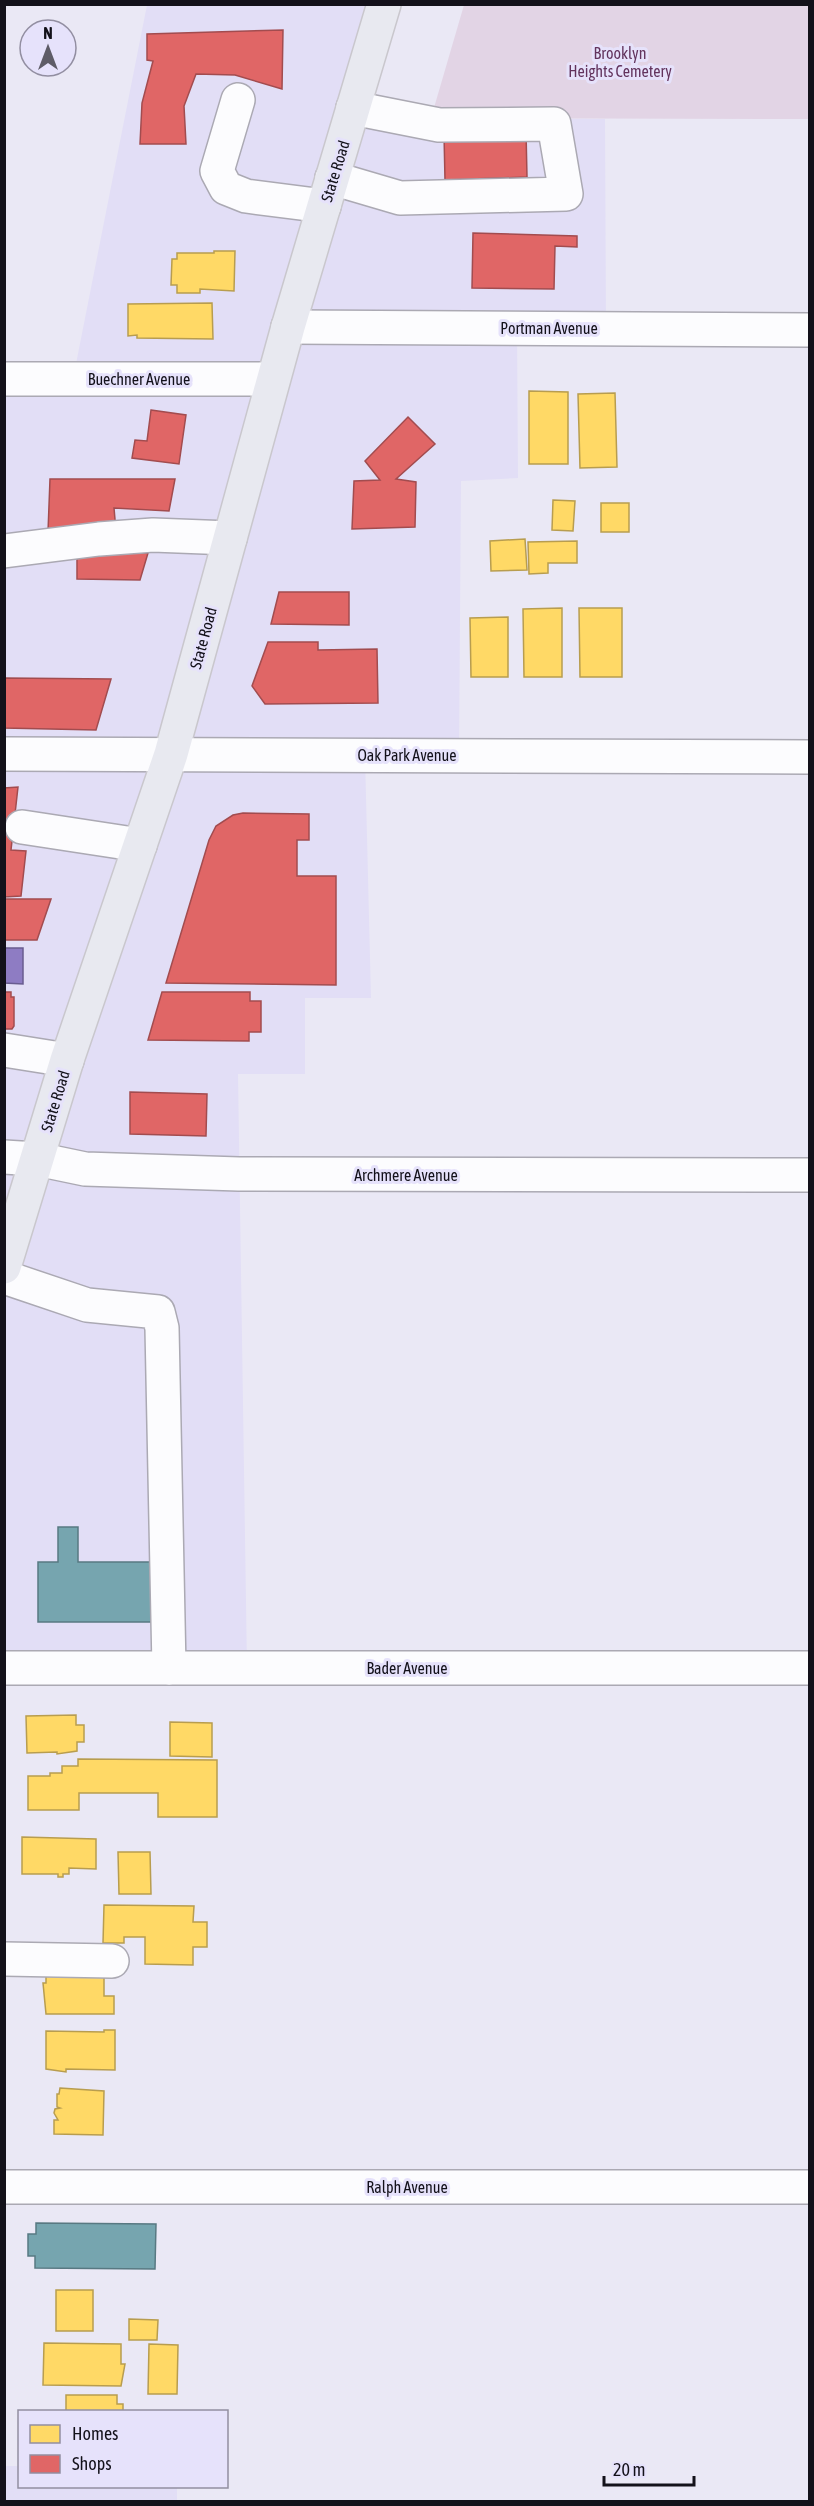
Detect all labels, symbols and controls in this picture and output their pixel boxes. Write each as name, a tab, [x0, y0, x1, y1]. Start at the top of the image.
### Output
north arrow	[18, 18, 78, 78]
text: N	[43, 24, 53, 42]
park label: Brooklyn Heights Cemetery	[568, 44, 672, 81]
street label: State Road	[317, 138, 353, 204]
street label: Portman Avenue	[500, 319, 598, 337]
street label: Buechner Avenue	[88, 370, 190, 388]
street label: State Road	[186, 605, 220, 671]
street label: Oak Park Avenue	[357, 746, 457, 764]
street label: State Road	[37, 1068, 73, 1134]
street label: Archmere Avenue	[354, 1166, 458, 1184]
street label: Bader Avenue	[366, 1659, 448, 1677]
street label: Ralph Avenue	[366, 2178, 448, 2197]
legend	[18, 2410, 228, 2488]
text: Homes	[72, 2423, 118, 2444]
scale bar	[604, 2449, 694, 2487]
text: Shops	[72, 2453, 112, 2474]
text: 20 m	[613, 2459, 645, 2480]

